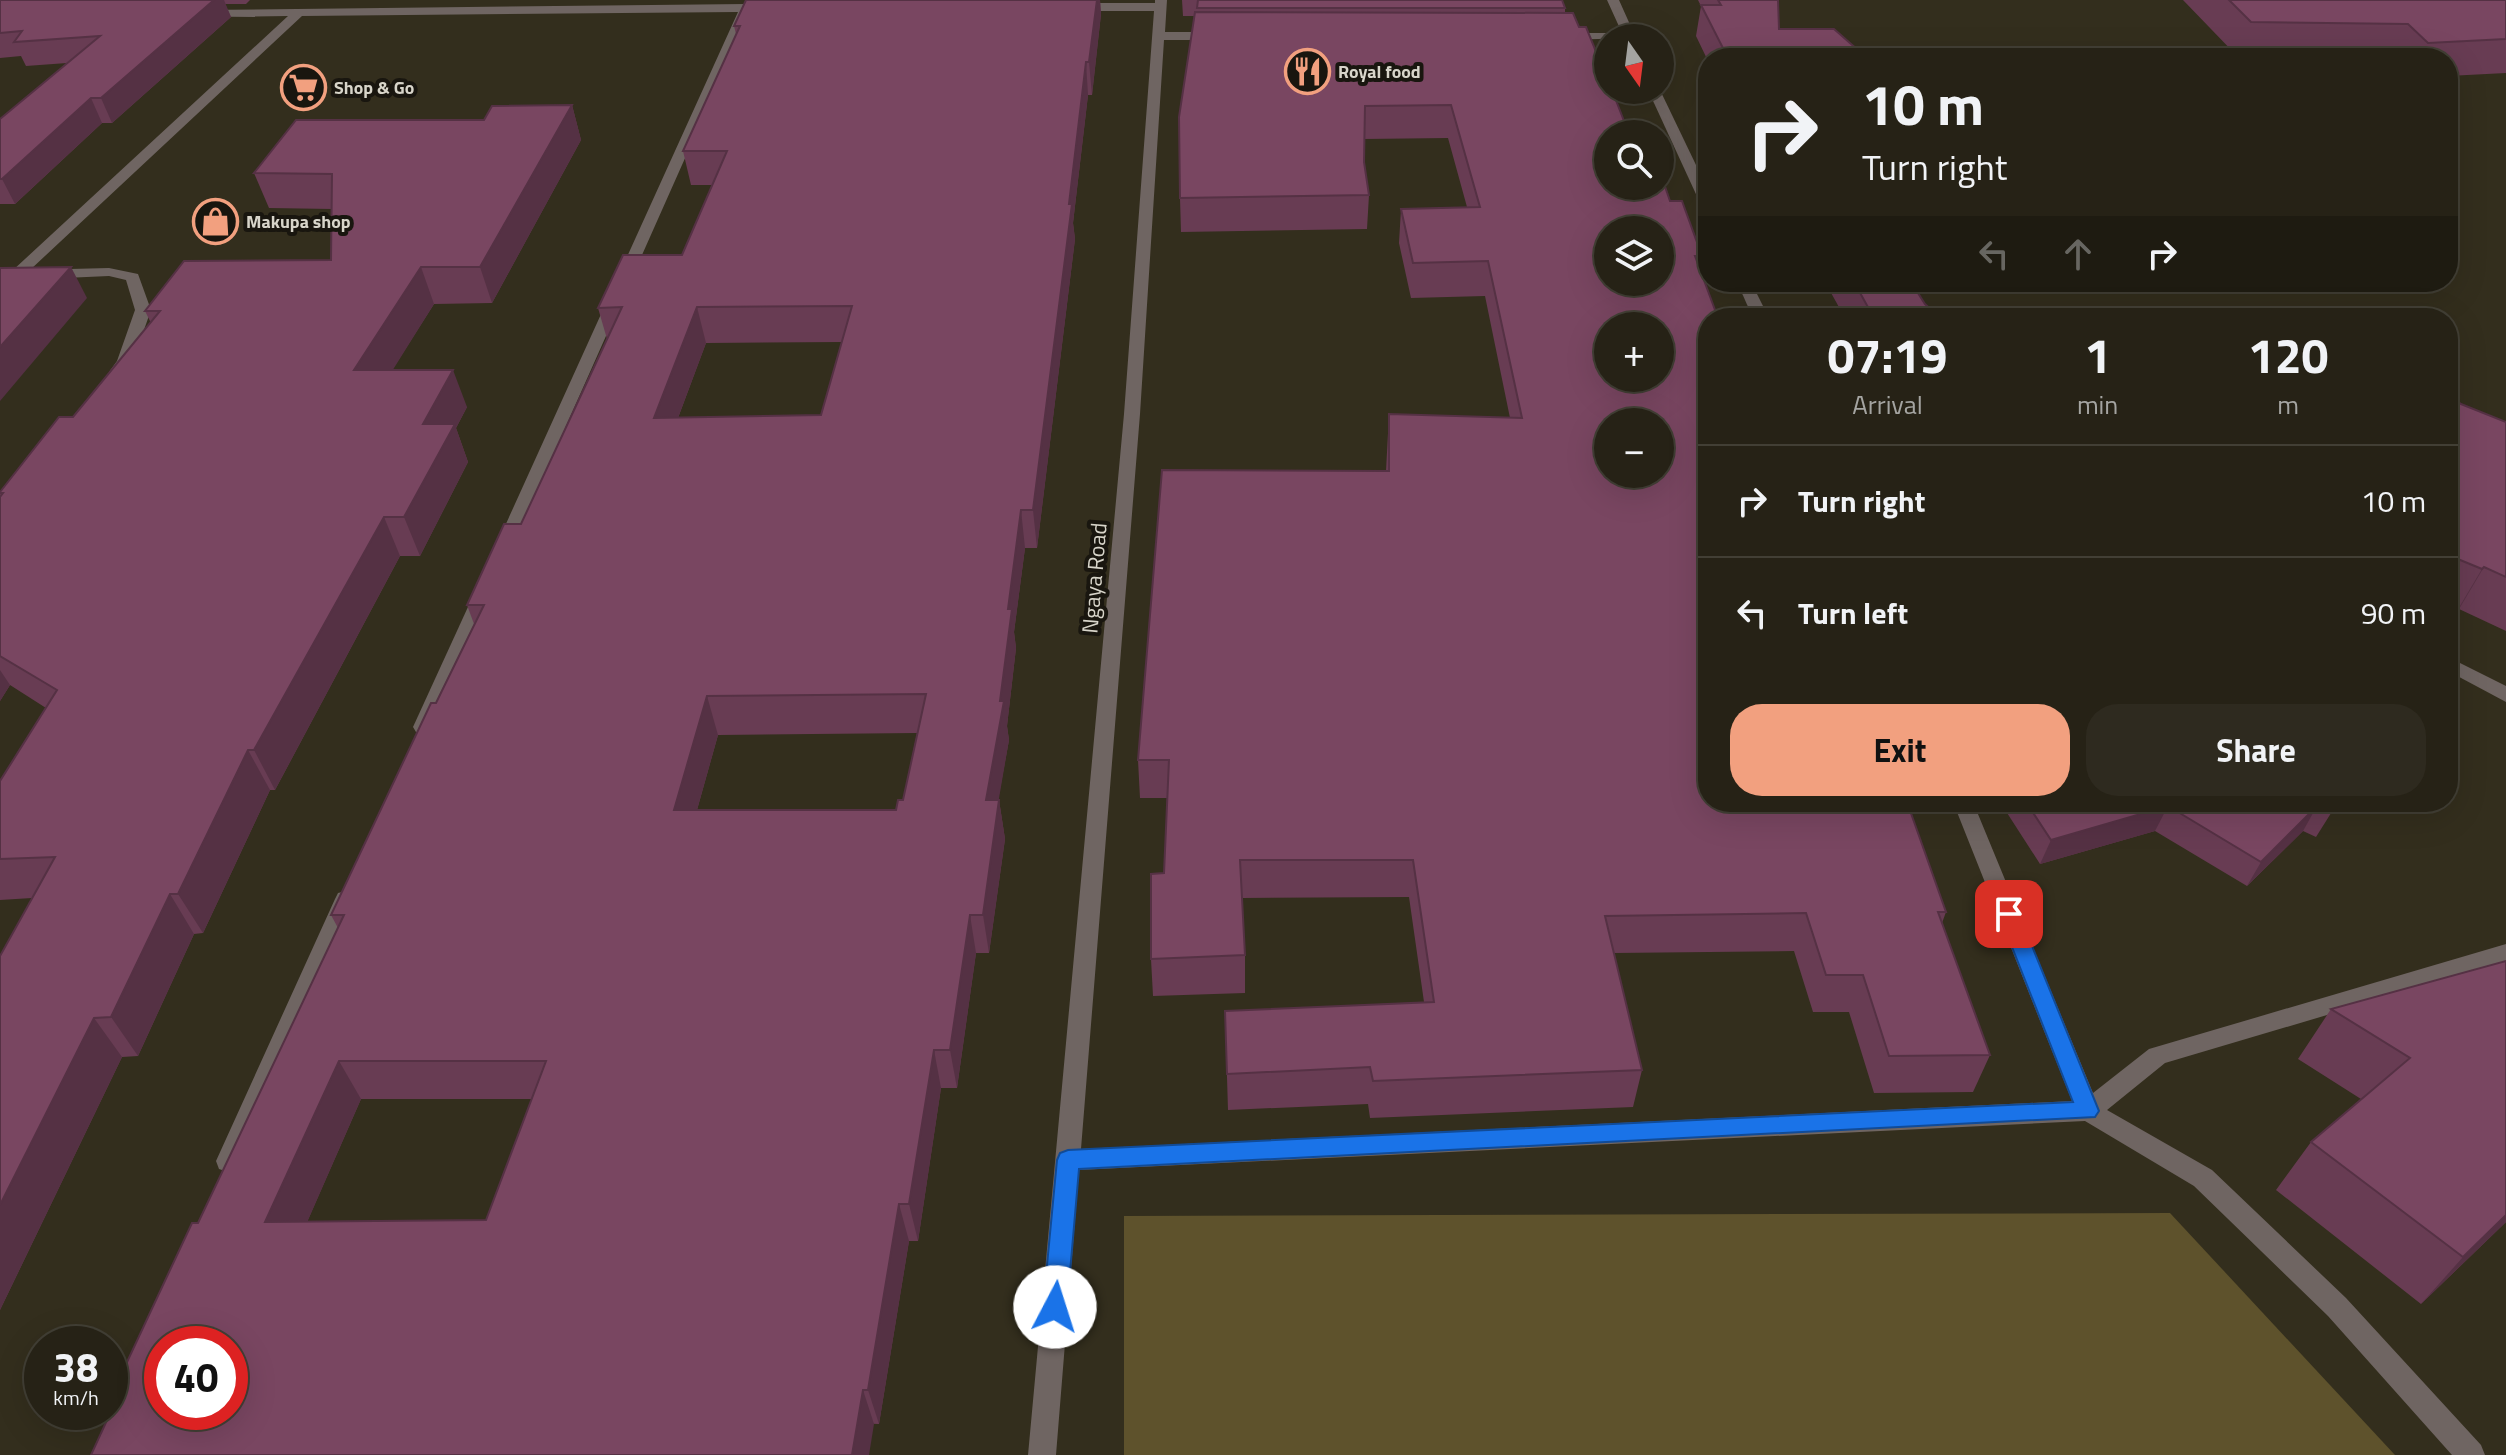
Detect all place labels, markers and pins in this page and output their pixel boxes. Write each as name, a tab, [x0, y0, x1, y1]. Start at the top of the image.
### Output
restaurant icon: Royal food	[1283, 47, 1331, 95]
place label: Royal food	[1338, 58, 1421, 85]
supermarket icon: Shop & Go	[279, 63, 327, 111]
place label: Shop & Go	[334, 74, 414, 101]
shop icon: Makupa shop	[191, 197, 239, 245]
place label: Makupa shop	[246, 208, 351, 235]
pin	[1975, 880, 2043, 948]

